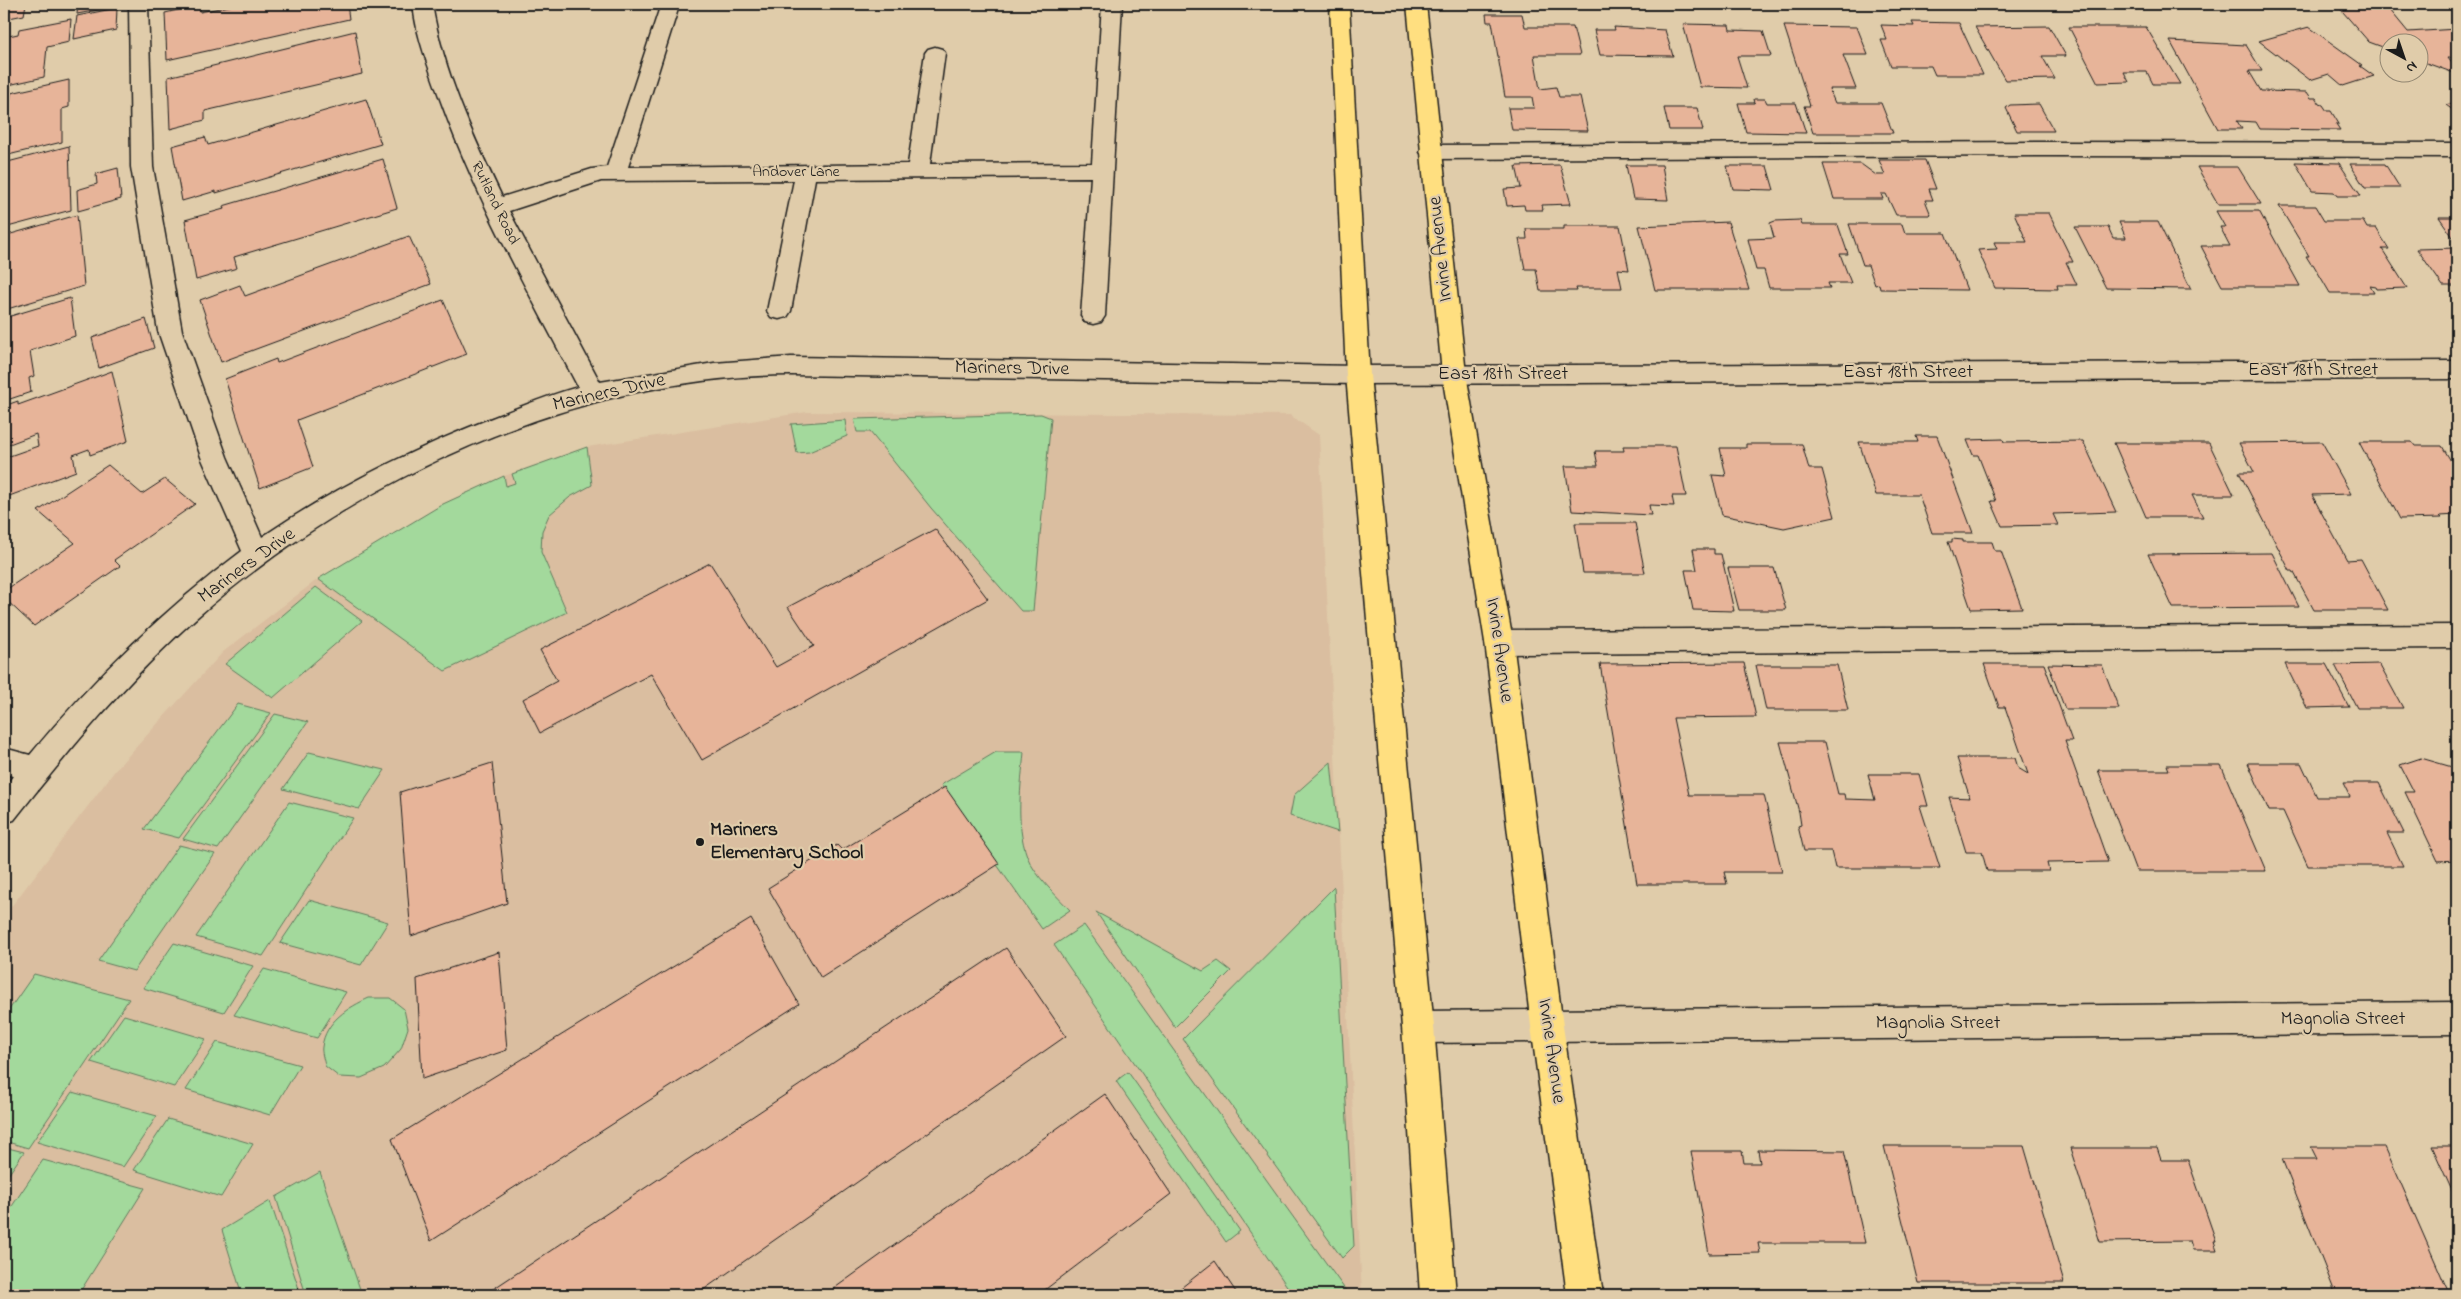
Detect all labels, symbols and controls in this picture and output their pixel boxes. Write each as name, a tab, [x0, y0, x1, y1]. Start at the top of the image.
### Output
north arrow	[2378, 32, 2428, 82]
text: N	[2401, 56, 2422, 78]
street label: Rutland Road	[464, 157, 526, 249]
street label: Andover Lane	[752, 160, 841, 184]
street label: Irvine Avenue	[1421, 195, 1461, 303]
street label: Mariners Drive	[954, 354, 1070, 384]
street label: East 18th Street	[2248, 356, 2378, 385]
street label: East 18th Street	[1843, 358, 1973, 387]
street label: East 18th Street	[1438, 360, 1568, 389]
street label: Mariners Drive	[550, 366, 668, 420]
street label: Mariners Drive	[192, 521, 302, 611]
street label: Irvine Avenue	[1477, 596, 1521, 704]
place label: Mariners Elementary School	[710, 816, 863, 869]
marker: Mariners Elementary School	[694, 836, 706, 848]
street label: Irvine Avenue	[1529, 997, 1573, 1105]
street label: Magnolia Street	[2281, 1005, 2406, 1035]
street label: Magnolia Street	[1876, 1009, 2001, 1039]

